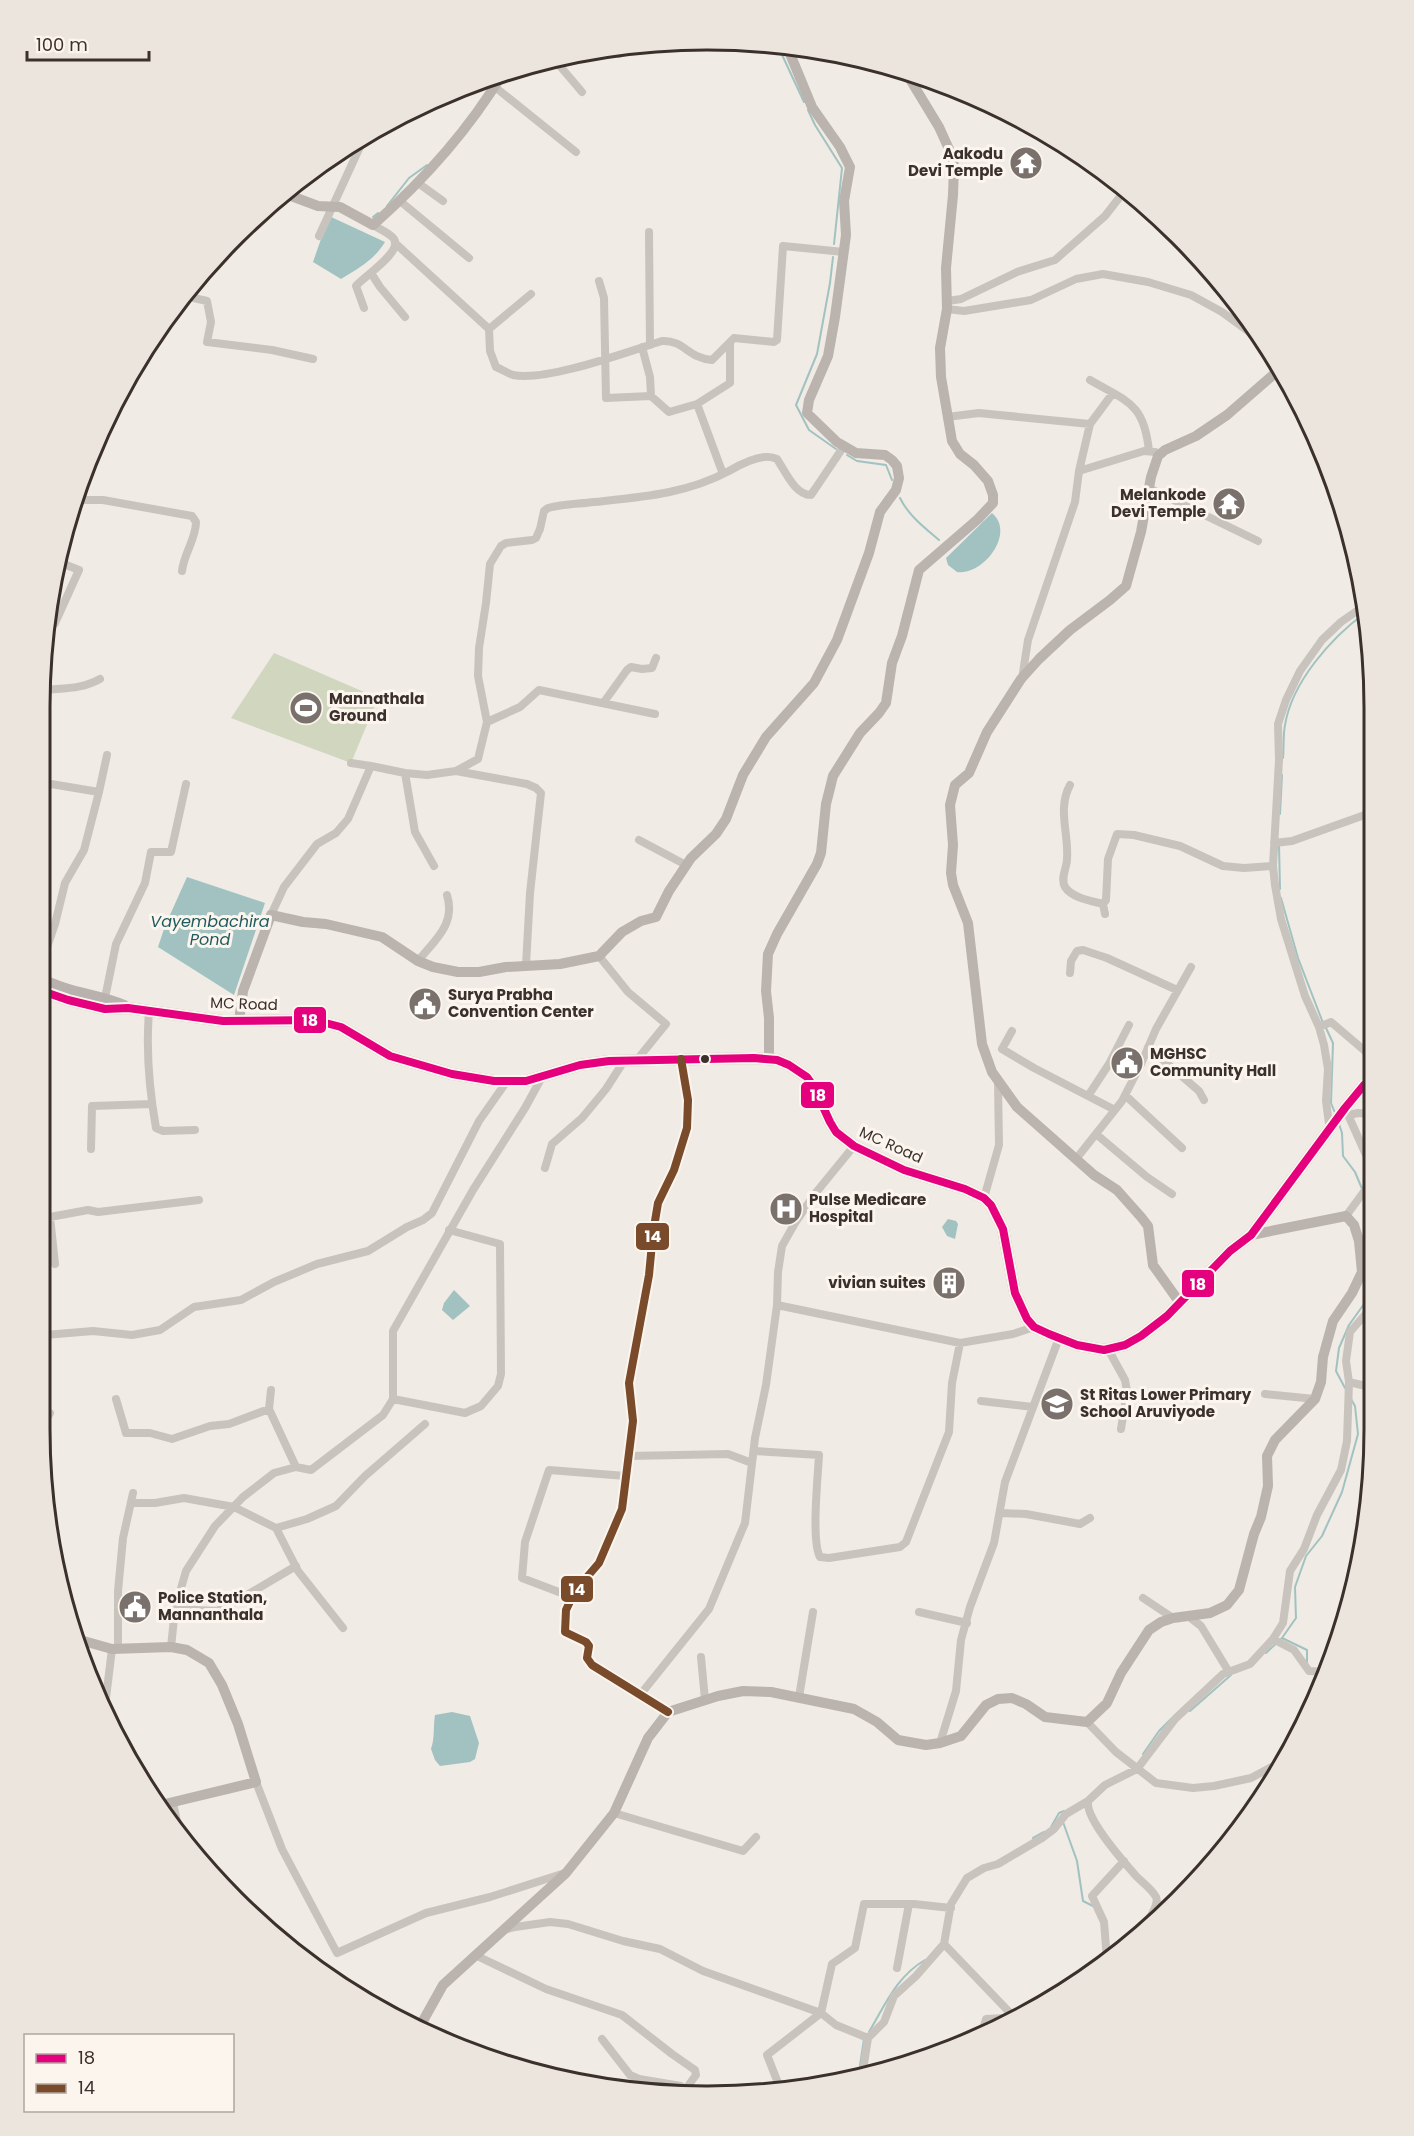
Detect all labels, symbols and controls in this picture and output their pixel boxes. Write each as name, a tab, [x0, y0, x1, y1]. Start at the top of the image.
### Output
scale bar	[27, 24, 148, 62]
text: 100 m	[36, 32, 88, 57]
place label: Aakodu Devi Temple	[908, 143, 1003, 181]
temple icon: Aakodu Devi Temple	[1008, 145, 1044, 181]
place label: Melankode Devi Temple	[1111, 484, 1206, 522]
temple icon: Melankode Devi Temple	[1211, 486, 1247, 522]
place label: Mannathala Ground	[329, 688, 424, 726]
sports icon: Mannathala Ground	[288, 690, 324, 726]
water label: Vayembachira Pond	[150, 910, 270, 951]
place label: Surya Prabha Convention Center	[448, 984, 594, 1022]
public building icon: Surya Prabha Convention Center	[407, 986, 443, 1022]
street label: MC Road	[210, 992, 278, 1015]
line badge: 18	[293, 1006, 327, 1034]
text: 18	[302, 1009, 318, 1032]
place label: MGHSC Community Hall	[1150, 1043, 1276, 1081]
public building icon: MGHSC Community Hall	[1109, 1045, 1145, 1081]
unlabelled marker	[699, 1053, 711, 1065]
line badge: 18	[800, 1081, 835, 1109]
text: 18	[810, 1084, 826, 1107]
street label: MC Road	[856, 1121, 926, 1168]
place label: Pulse Medicare Hospital	[809, 1189, 926, 1227]
hospital icon: Pulse Medicare Hospital	[768, 1191, 804, 1227]
line badge: 14	[635, 1222, 670, 1251]
text: 14	[645, 1225, 662, 1248]
building icon: vivian suites	[931, 1265, 967, 1301]
line badge: 18	[1181, 1269, 1215, 1298]
place label: vivian suites	[828, 1272, 926, 1293]
text: 18	[1190, 1273, 1206, 1296]
place label: St Ritas Lower Primary School Aruviyode	[1080, 1384, 1252, 1422]
school or university icon: St Ritas Lower Primary School Aruviyode	[1039, 1386, 1075, 1422]
line badge: 14	[560, 1575, 594, 1603]
text: 14	[569, 1578, 586, 1601]
place label: Police Station, Mannanthala	[158, 1587, 267, 1625]
public building icon: Police Station, Mannanthala	[117, 1589, 153, 1625]
legend	[24, 2034, 234, 2112]
text: 18	[78, 2045, 95, 2070]
text: 14	[78, 2075, 95, 2100]

